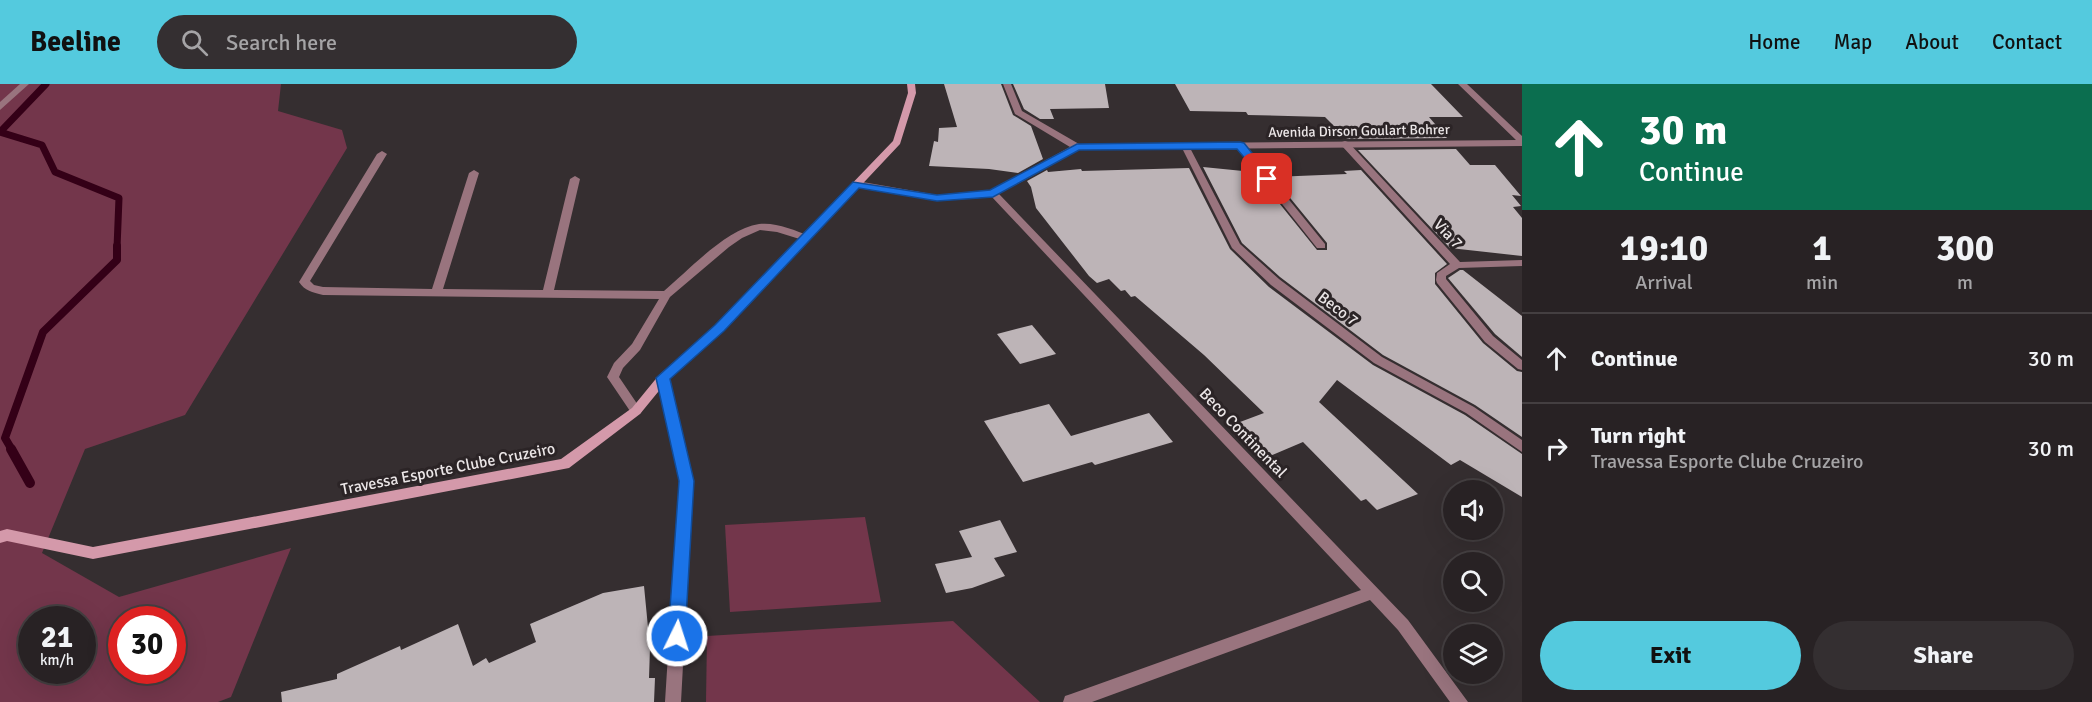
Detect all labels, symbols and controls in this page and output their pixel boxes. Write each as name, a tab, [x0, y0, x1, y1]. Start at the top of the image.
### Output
search box	[157, 15, 577, 69]
text: Beeline	[30, 25, 121, 59]
icon: search	[178, 26, 211, 59]
text: Search here	[226, 29, 337, 56]
text: Home	[1748, 29, 1801, 55]
text: Map	[1834, 29, 1872, 55]
text: About	[1905, 29, 1959, 55]
text: Contact	[1992, 29, 2062, 55]
text: 30 m	[1639, 105, 1728, 156]
icon: ahead	[1540, 108, 1618, 186]
street label: Avenida Dirson Goulart Bohrer	[1268, 121, 1451, 141]
pin	[1241, 153, 1292, 204]
text: Continue	[1639, 156, 1744, 189]
icon: arrive	[1250, 162, 1283, 195]
street label: Via 7	[1429, 215, 1467, 253]
text: 19:10	[1620, 226, 1708, 271]
text: 1	[1812, 226, 1832, 271]
text: 300	[1936, 226, 1994, 271]
text: Arrival	[1635, 270, 1693, 295]
text: min	[1806, 270, 1838, 295]
text: m	[1957, 270, 1973, 295]
street label: Beco 7	[1314, 287, 1362, 331]
icon: ahead	[1540, 342, 1573, 375]
text: Continue	[1591, 345, 1678, 372]
text: 30 m	[2028, 345, 2074, 372]
street label: Beco Continental	[1195, 384, 1291, 482]
text: Turn right	[1591, 422, 1686, 449]
icon: right	[1540, 432, 1573, 465]
text: 30 m	[2028, 435, 2074, 462]
street label: Travessa Esporte Clube Cruzeiro	[339, 438, 557, 500]
text: Travessa Esporte Clube Cruzeiro	[1591, 449, 1863, 474]
map controls	[1443, 480, 1503, 684]
button: sound	[1443, 480, 1503, 540]
button: search	[1443, 552, 1503, 612]
position arrow	[645, 604, 709, 668]
speed limit sign: 30	[108, 606, 186, 684]
text: 21	[41, 619, 73, 656]
button: Exit	[1540, 621, 1801, 690]
button: Share	[1813, 621, 2074, 690]
button: layers	[1443, 624, 1503, 684]
text: km/h	[40, 651, 74, 669]

